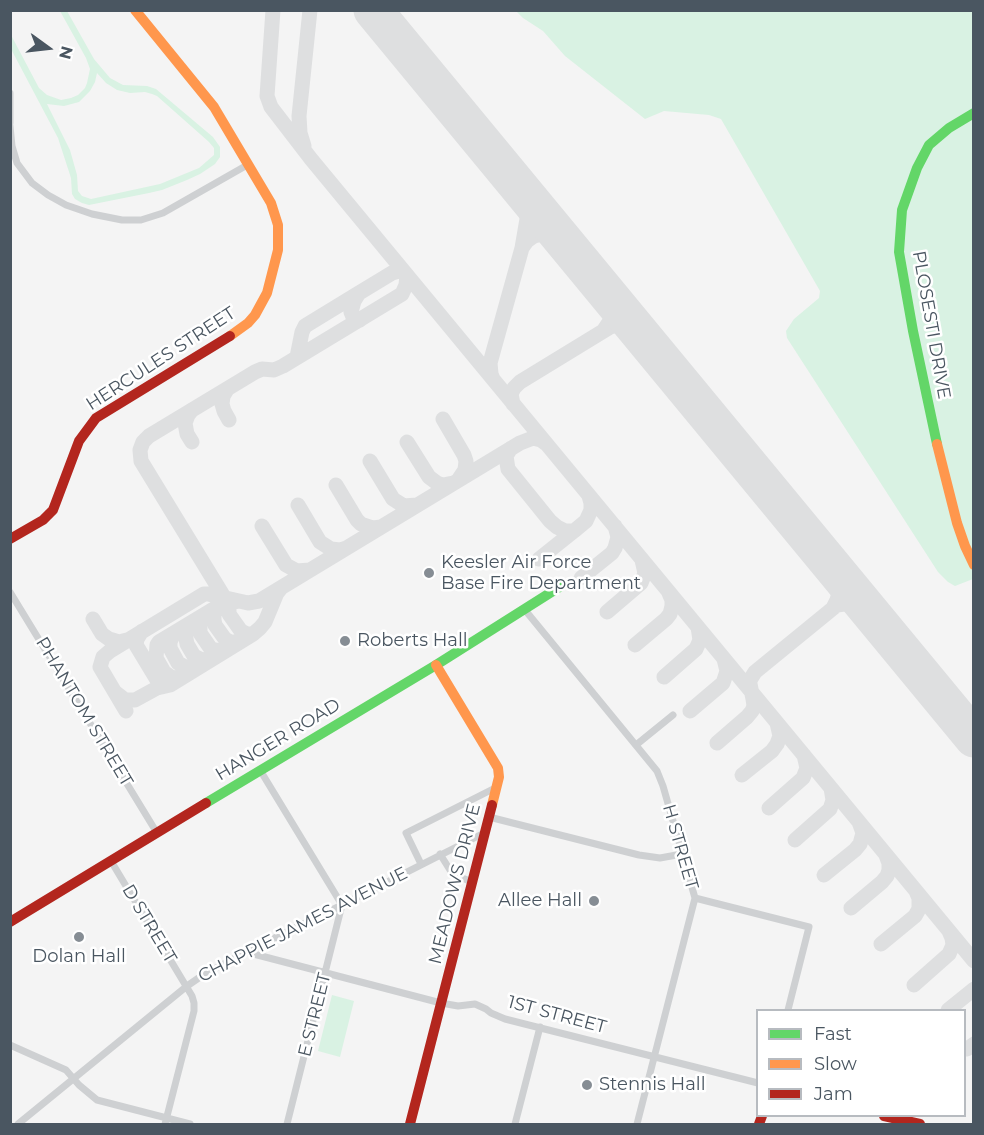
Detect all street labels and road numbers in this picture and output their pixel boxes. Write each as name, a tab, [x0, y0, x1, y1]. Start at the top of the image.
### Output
street label: PLOSESTI DRIVE	[907, 249, 955, 401]
street label: HERCULES STREET	[82, 303, 240, 415]
street label: PHANTOM STREET	[31, 633, 137, 791]
street label: HANGER ROAD	[212, 694, 344, 786]
street label: MEADOWS DRIVE	[425, 802, 485, 966]
street label: H STREET	[657, 802, 703, 892]
street label: CHAPPIE JAMES AVENUE	[195, 863, 411, 987]
street label: D STREET	[117, 881, 181, 967]
street label: E STREET	[294, 971, 336, 1059]
street label: 1ST STREET	[505, 991, 609, 1039]

